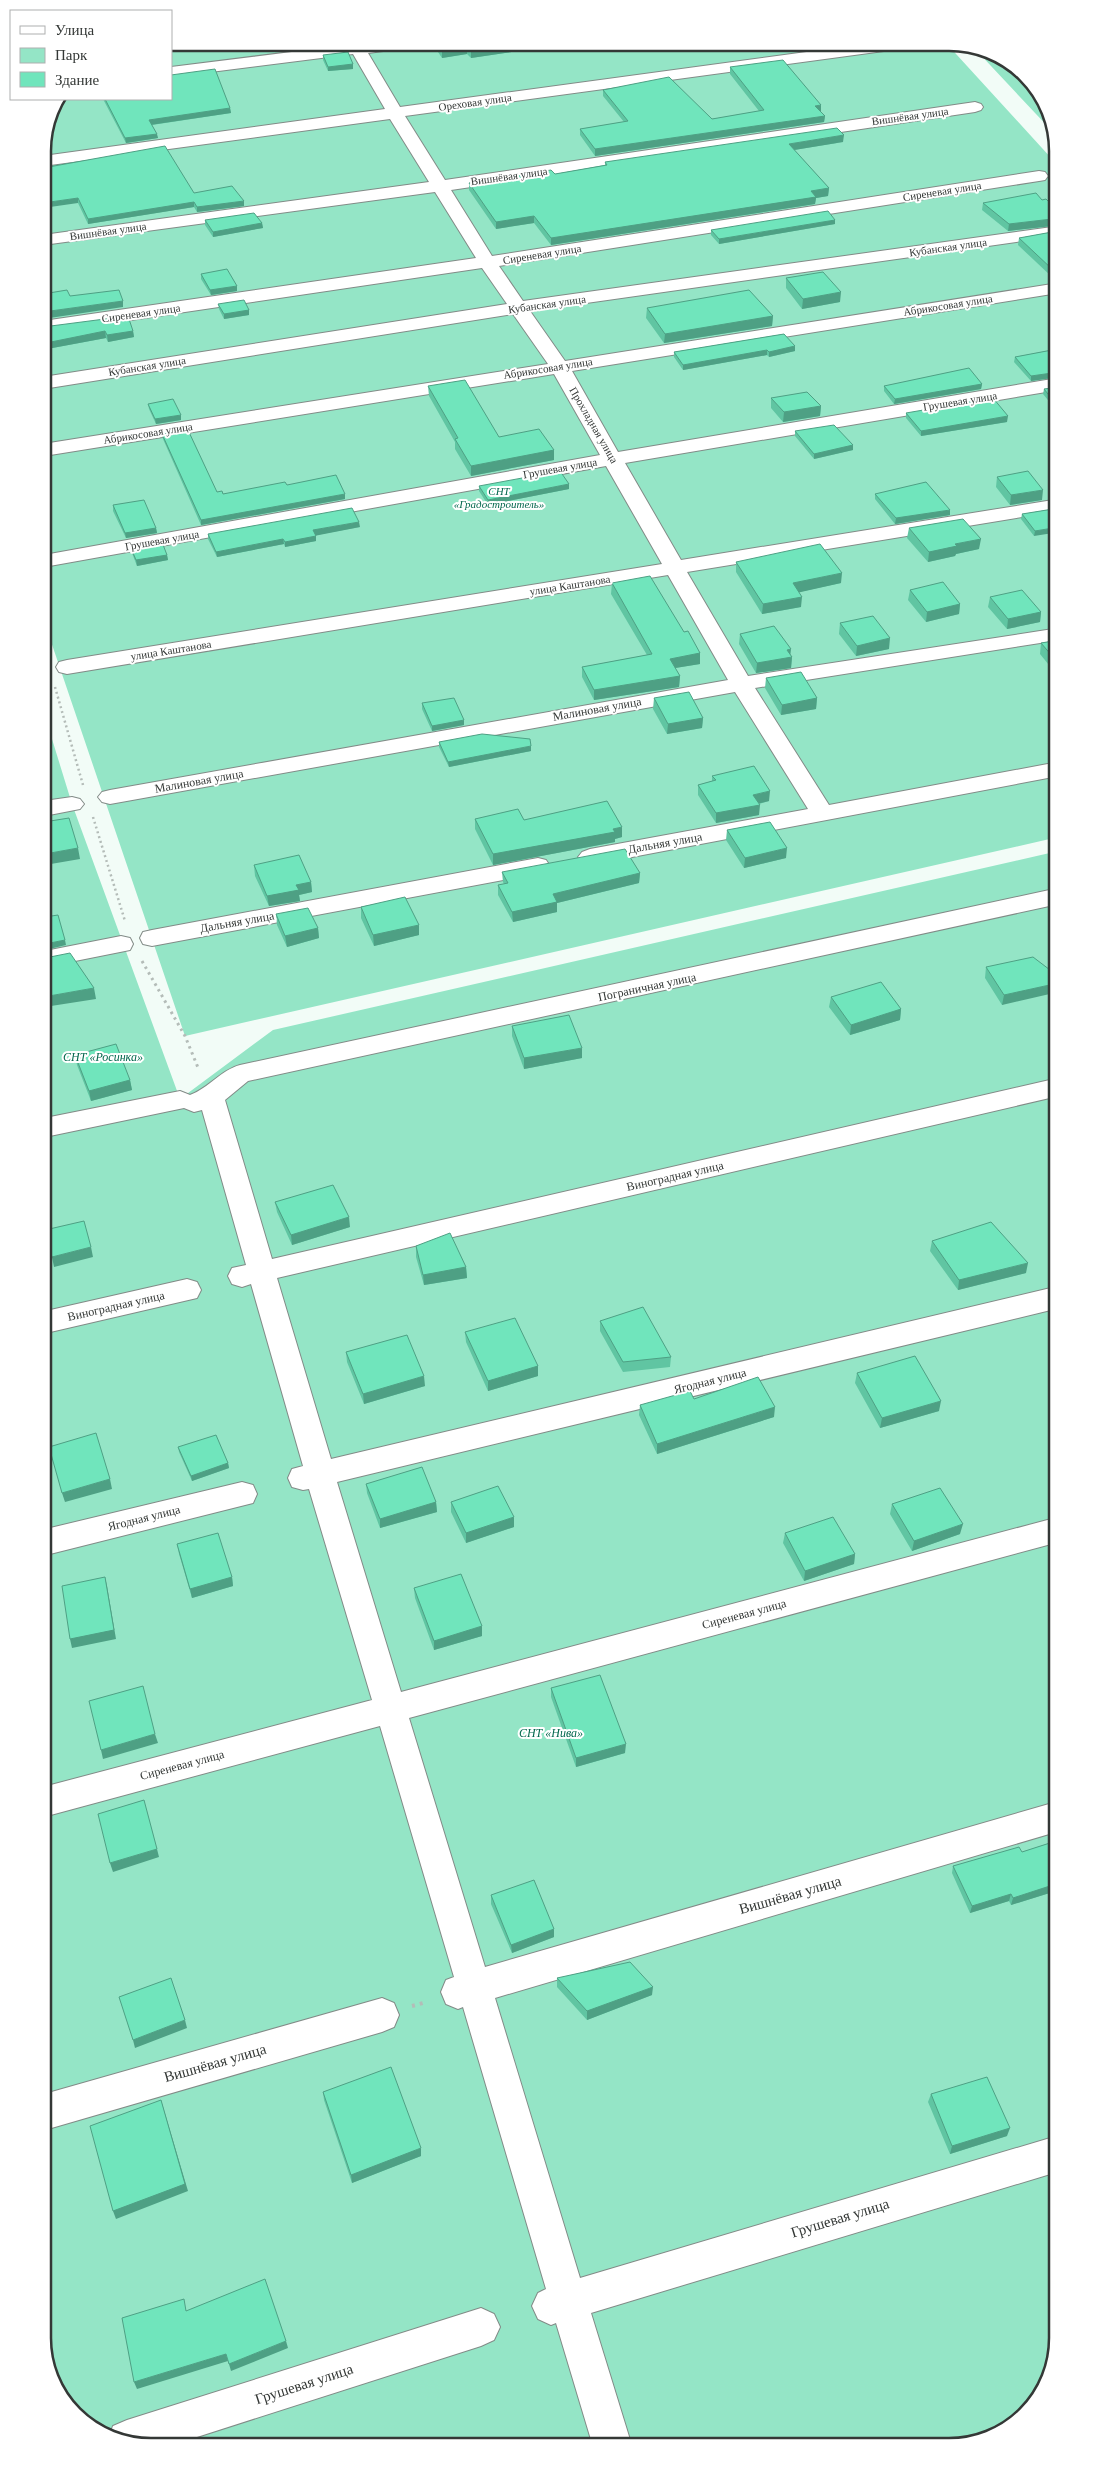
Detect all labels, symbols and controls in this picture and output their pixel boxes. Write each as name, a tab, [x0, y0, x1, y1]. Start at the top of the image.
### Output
legend	[10, 10, 172, 100]
text: Улица	[55, 22, 94, 38]
text: Парк	[55, 47, 88, 63]
text: Здание	[55, 72, 99, 88]
street label: Ореховая улица	[438, 91, 512, 113]
street label: Вишнёвая улица	[871, 105, 949, 127]
street label: Вишнёвая улица	[470, 165, 548, 187]
street label: Сиреневая улица	[902, 179, 982, 203]
street label: Вишнёвая улица	[69, 220, 147, 242]
street label: Кубанская улица	[908, 236, 988, 258]
street label: Сиреневая улица	[502, 242, 582, 266]
street label: Абрикосовая улица	[903, 292, 994, 318]
street label: Кубанская улица	[507, 293, 587, 315]
street label: Сиреневая улица	[101, 302, 181, 324]
street label: Кубанская улица	[107, 354, 187, 378]
street label: Абрикосовая улица	[503, 355, 594, 381]
street label: Прохладная улица	[567, 385, 621, 465]
street label: Грушевая улица	[922, 389, 998, 413]
street label: Абрикосовая улица	[103, 420, 194, 446]
street label: Грушевая улица	[522, 456, 598, 480]
park label: СНТ «Градостроитель»	[454, 485, 544, 510]
street label: Грушевая улица	[124, 528, 200, 552]
street label: улица Каштанова	[529, 573, 611, 597]
street label: улица Каштанова	[130, 638, 212, 662]
street label: Малиновая улица	[552, 694, 643, 724]
street label: Малиновая улица	[154, 766, 245, 796]
street label: Дальняя улица	[627, 829, 704, 856]
street label: Дальняя улица	[199, 908, 276, 935]
street label: Пограничная улица	[597, 970, 698, 1004]
park label: СНТ «Росинка»	[63, 1050, 143, 1064]
street label: Виноградная улица	[625, 1158, 726, 1194]
street label: Виноградная улица	[66, 1288, 167, 1324]
street label: Ягодная улица	[672, 1365, 748, 1397]
street label: Ягодная улица	[106, 1502, 182, 1534]
street label: Сиреневая улица	[700, 1596, 788, 1632]
park label: СНТ «Нива»	[519, 1726, 583, 1740]
street label: Сиреневая улица	[138, 1747, 226, 1783]
street label: Вишнёвая улица	[737, 1873, 843, 1917]
street label: Вишнёвая улица	[162, 2041, 268, 2085]
street label: Грушевая улица	[789, 2195, 891, 2241]
street label: Грушевая улица	[253, 2361, 355, 2407]

